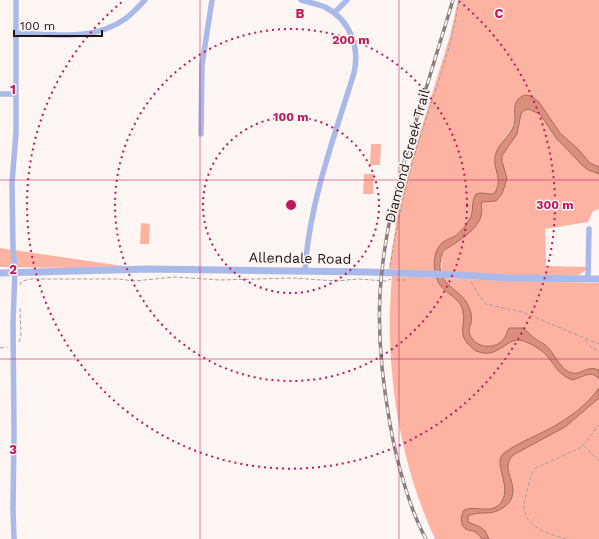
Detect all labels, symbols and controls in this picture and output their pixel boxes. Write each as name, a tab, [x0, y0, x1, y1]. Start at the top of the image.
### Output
text: B	[296, 6, 305, 21]
text: C	[495, 6, 504, 21]
scale bar	[14, 12, 102, 38]
text: 100 m	[20, 19, 55, 33]
text: 200 m	[332, 33, 370, 47]
text: 1	[10, 82, 16, 97]
street label: Diamond Creek Trail	[381, 87, 433, 225]
text: 100 m	[273, 110, 309, 124]
centre of rings	[284, 198, 298, 212]
text: 300 m	[536, 198, 574, 212]
street label: Allendale Road	[249, 249, 351, 267]
text: 2	[9, 262, 17, 277]
text: 3	[9, 442, 17, 457]

